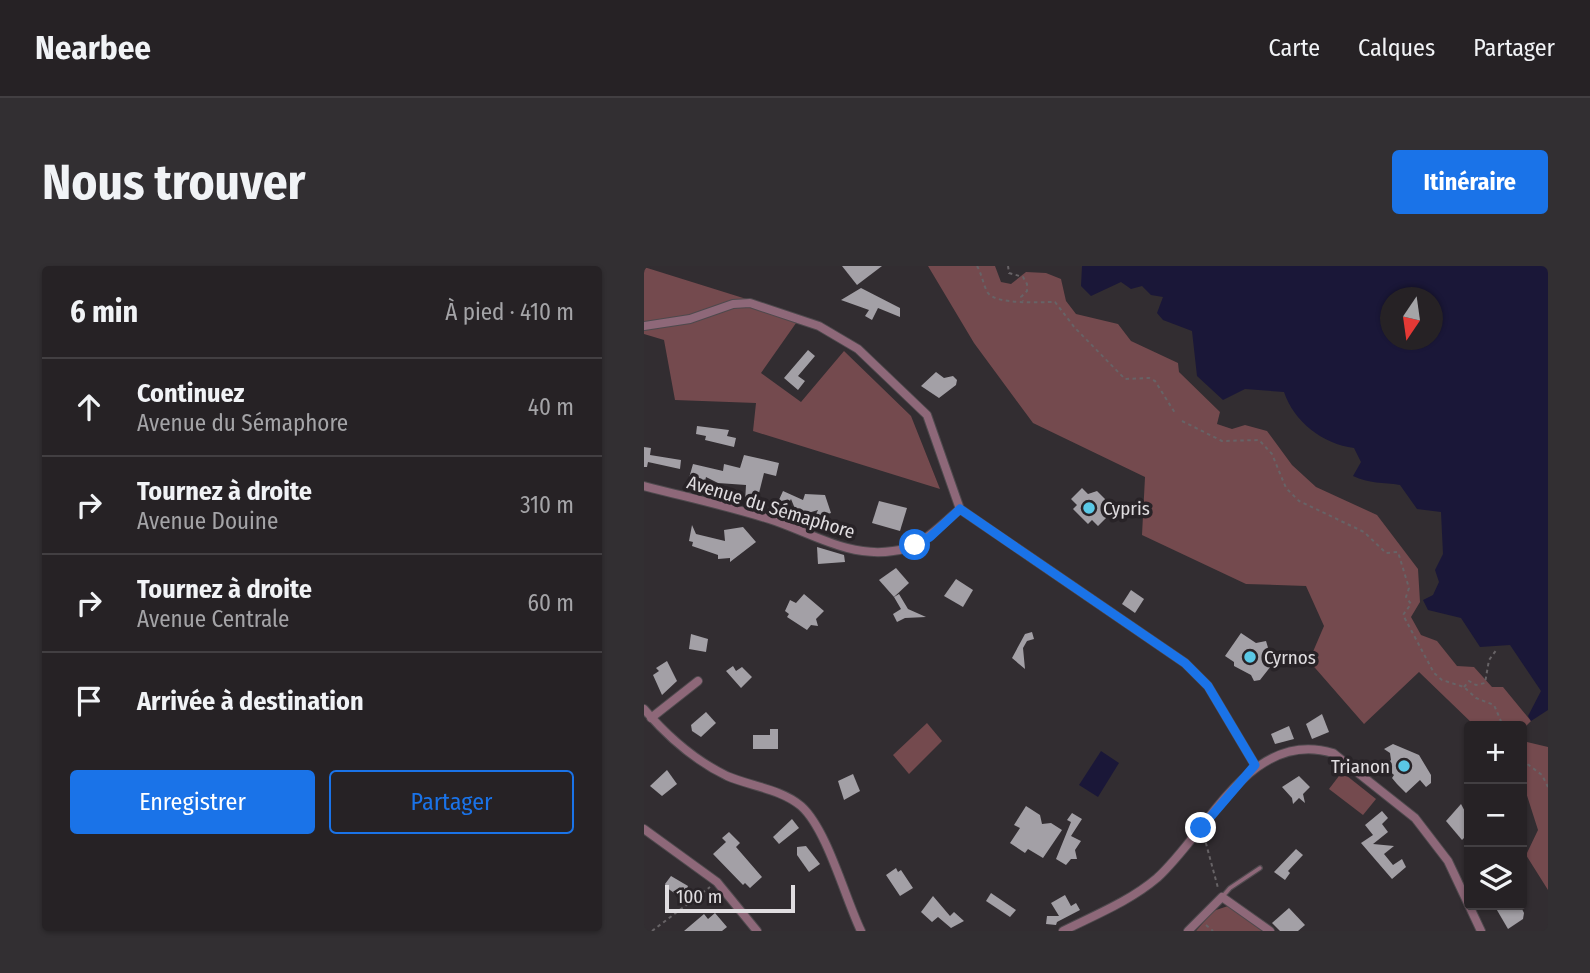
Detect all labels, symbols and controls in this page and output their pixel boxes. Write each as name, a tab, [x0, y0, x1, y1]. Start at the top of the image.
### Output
text: Nearbee	[35, 28, 151, 68]
text: Carte	[1269, 34, 1320, 62]
text: Calques	[1358, 34, 1435, 62]
text: Partager	[1473, 34, 1555, 62]
button: Itinéraire	[1392, 150, 1548, 214]
text: Nous trouver	[42, 153, 305, 212]
north arrow	[1380, 287, 1443, 350]
text: 6 min	[70, 294, 138, 330]
text: À pied · 410 m	[445, 298, 574, 326]
text: Continuez	[137, 378, 244, 409]
icon: ahead	[70, 388, 108, 426]
text: 40 m	[528, 393, 574, 421]
text: Avenue du Sémaphore	[137, 409, 348, 437]
street label: Avenue du Sémaphore	[684, 470, 858, 544]
text: Tournez à droite	[137, 476, 312, 507]
icon: right	[70, 486, 108, 524]
text: 310 m	[520, 491, 574, 519]
place label: Cypris	[1103, 497, 1150, 520]
marker: Cypris	[1081, 500, 1097, 516]
text: Avenue Douine	[137, 507, 278, 535]
route start	[899, 529, 930, 560]
text: Tournez à droite	[137, 574, 312, 605]
icon: right	[70, 584, 108, 622]
text: 60 m	[528, 589, 574, 617]
text: Avenue Centrale	[137, 605, 289, 633]
place label: Cyrnos	[1264, 646, 1316, 669]
marker: Cyrnos	[1242, 649, 1258, 665]
icon: arrive	[70, 682, 108, 720]
text: Arrivée à destination	[137, 686, 364, 717]
map controls	[1464, 721, 1527, 910]
button: +	[1464, 721, 1527, 784]
place label: Trianon	[1331, 755, 1390, 778]
marker: Trianon	[1396, 758, 1412, 774]
button: Enregistrer	[70, 770, 315, 834]
button: Partager	[329, 770, 574, 834]
button: −	[1464, 784, 1527, 847]
route end	[1185, 812, 1216, 843]
button: layers	[1464, 847, 1527, 910]
scale bar	[665, 882, 794, 914]
text: 100 m	[676, 885, 722, 908]

